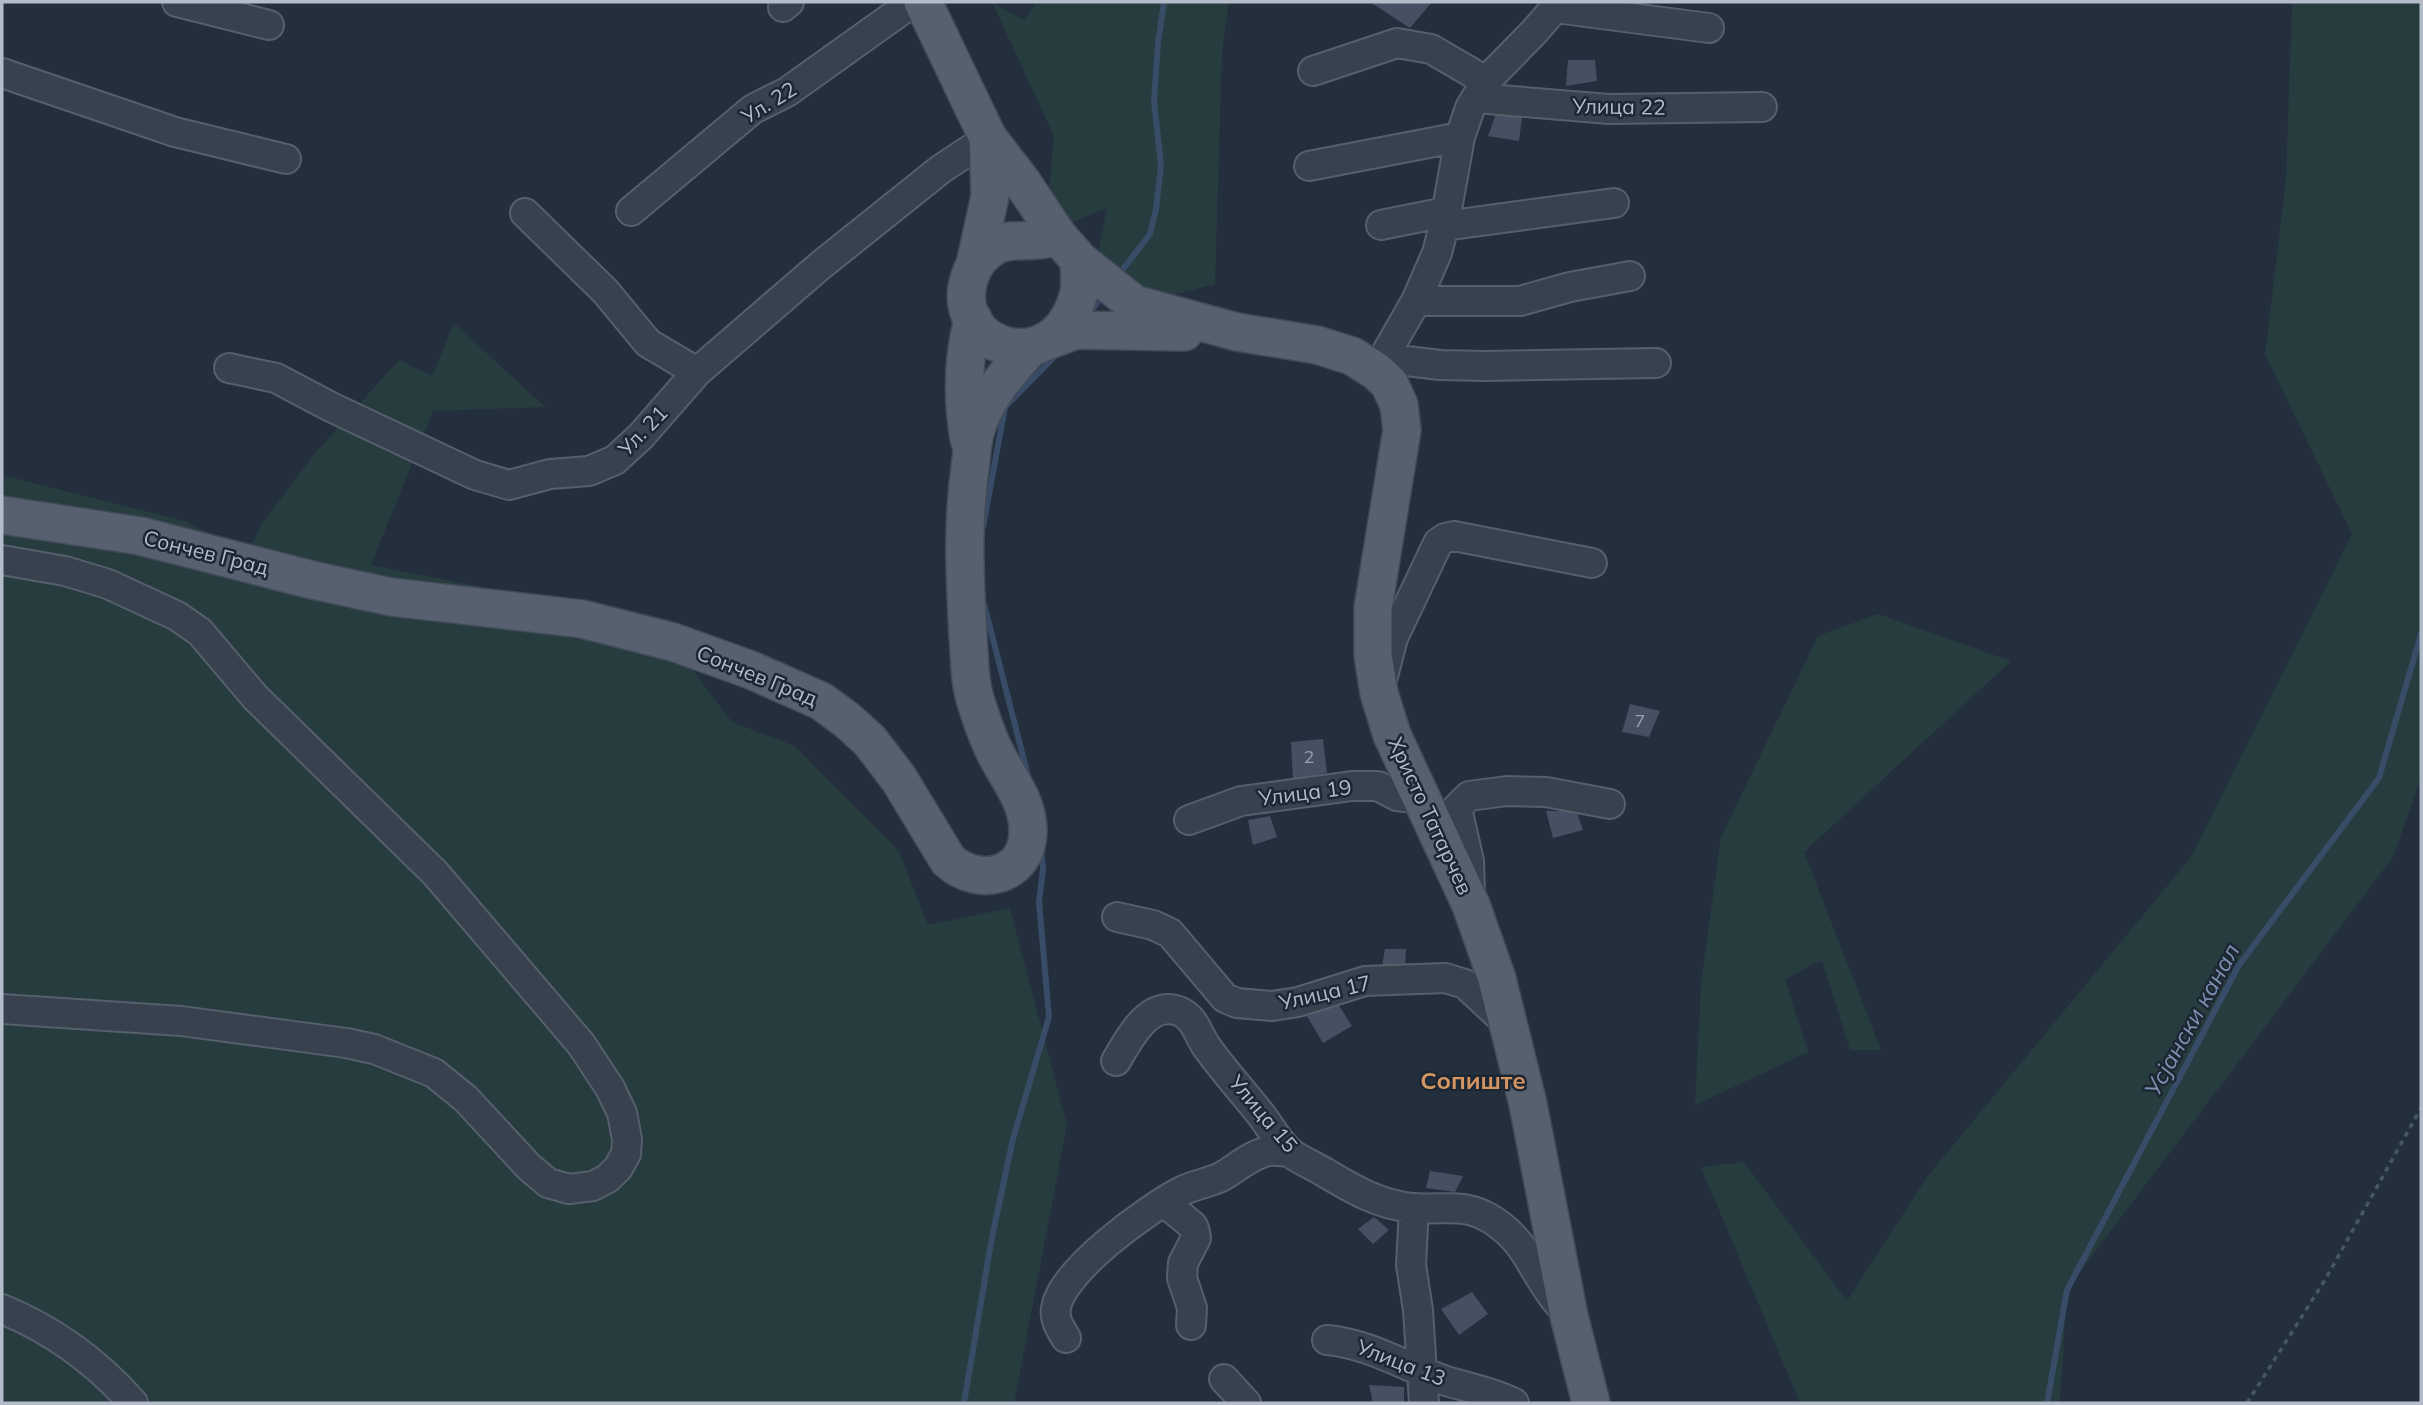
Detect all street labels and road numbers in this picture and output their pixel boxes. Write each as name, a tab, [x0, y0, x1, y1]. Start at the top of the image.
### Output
street label: Ул. 22	[735, 75, 801, 130]
street label: Улица 22	[1571, 92, 1666, 120]
street label: Ул. 21	[611, 400, 672, 462]
street label: Сончев Град	[141, 524, 272, 580]
street label: Сончев Град	[693, 639, 822, 711]
street label: Христо Татарчев	[1383, 733, 1479, 899]
street label: Улица 19	[1256, 773, 1353, 811]
street label: Улица 17	[1275, 969, 1373, 1015]
street label: Улица 15	[1223, 1068, 1304, 1157]
street label: Улица 13	[1352, 1333, 1450, 1391]

